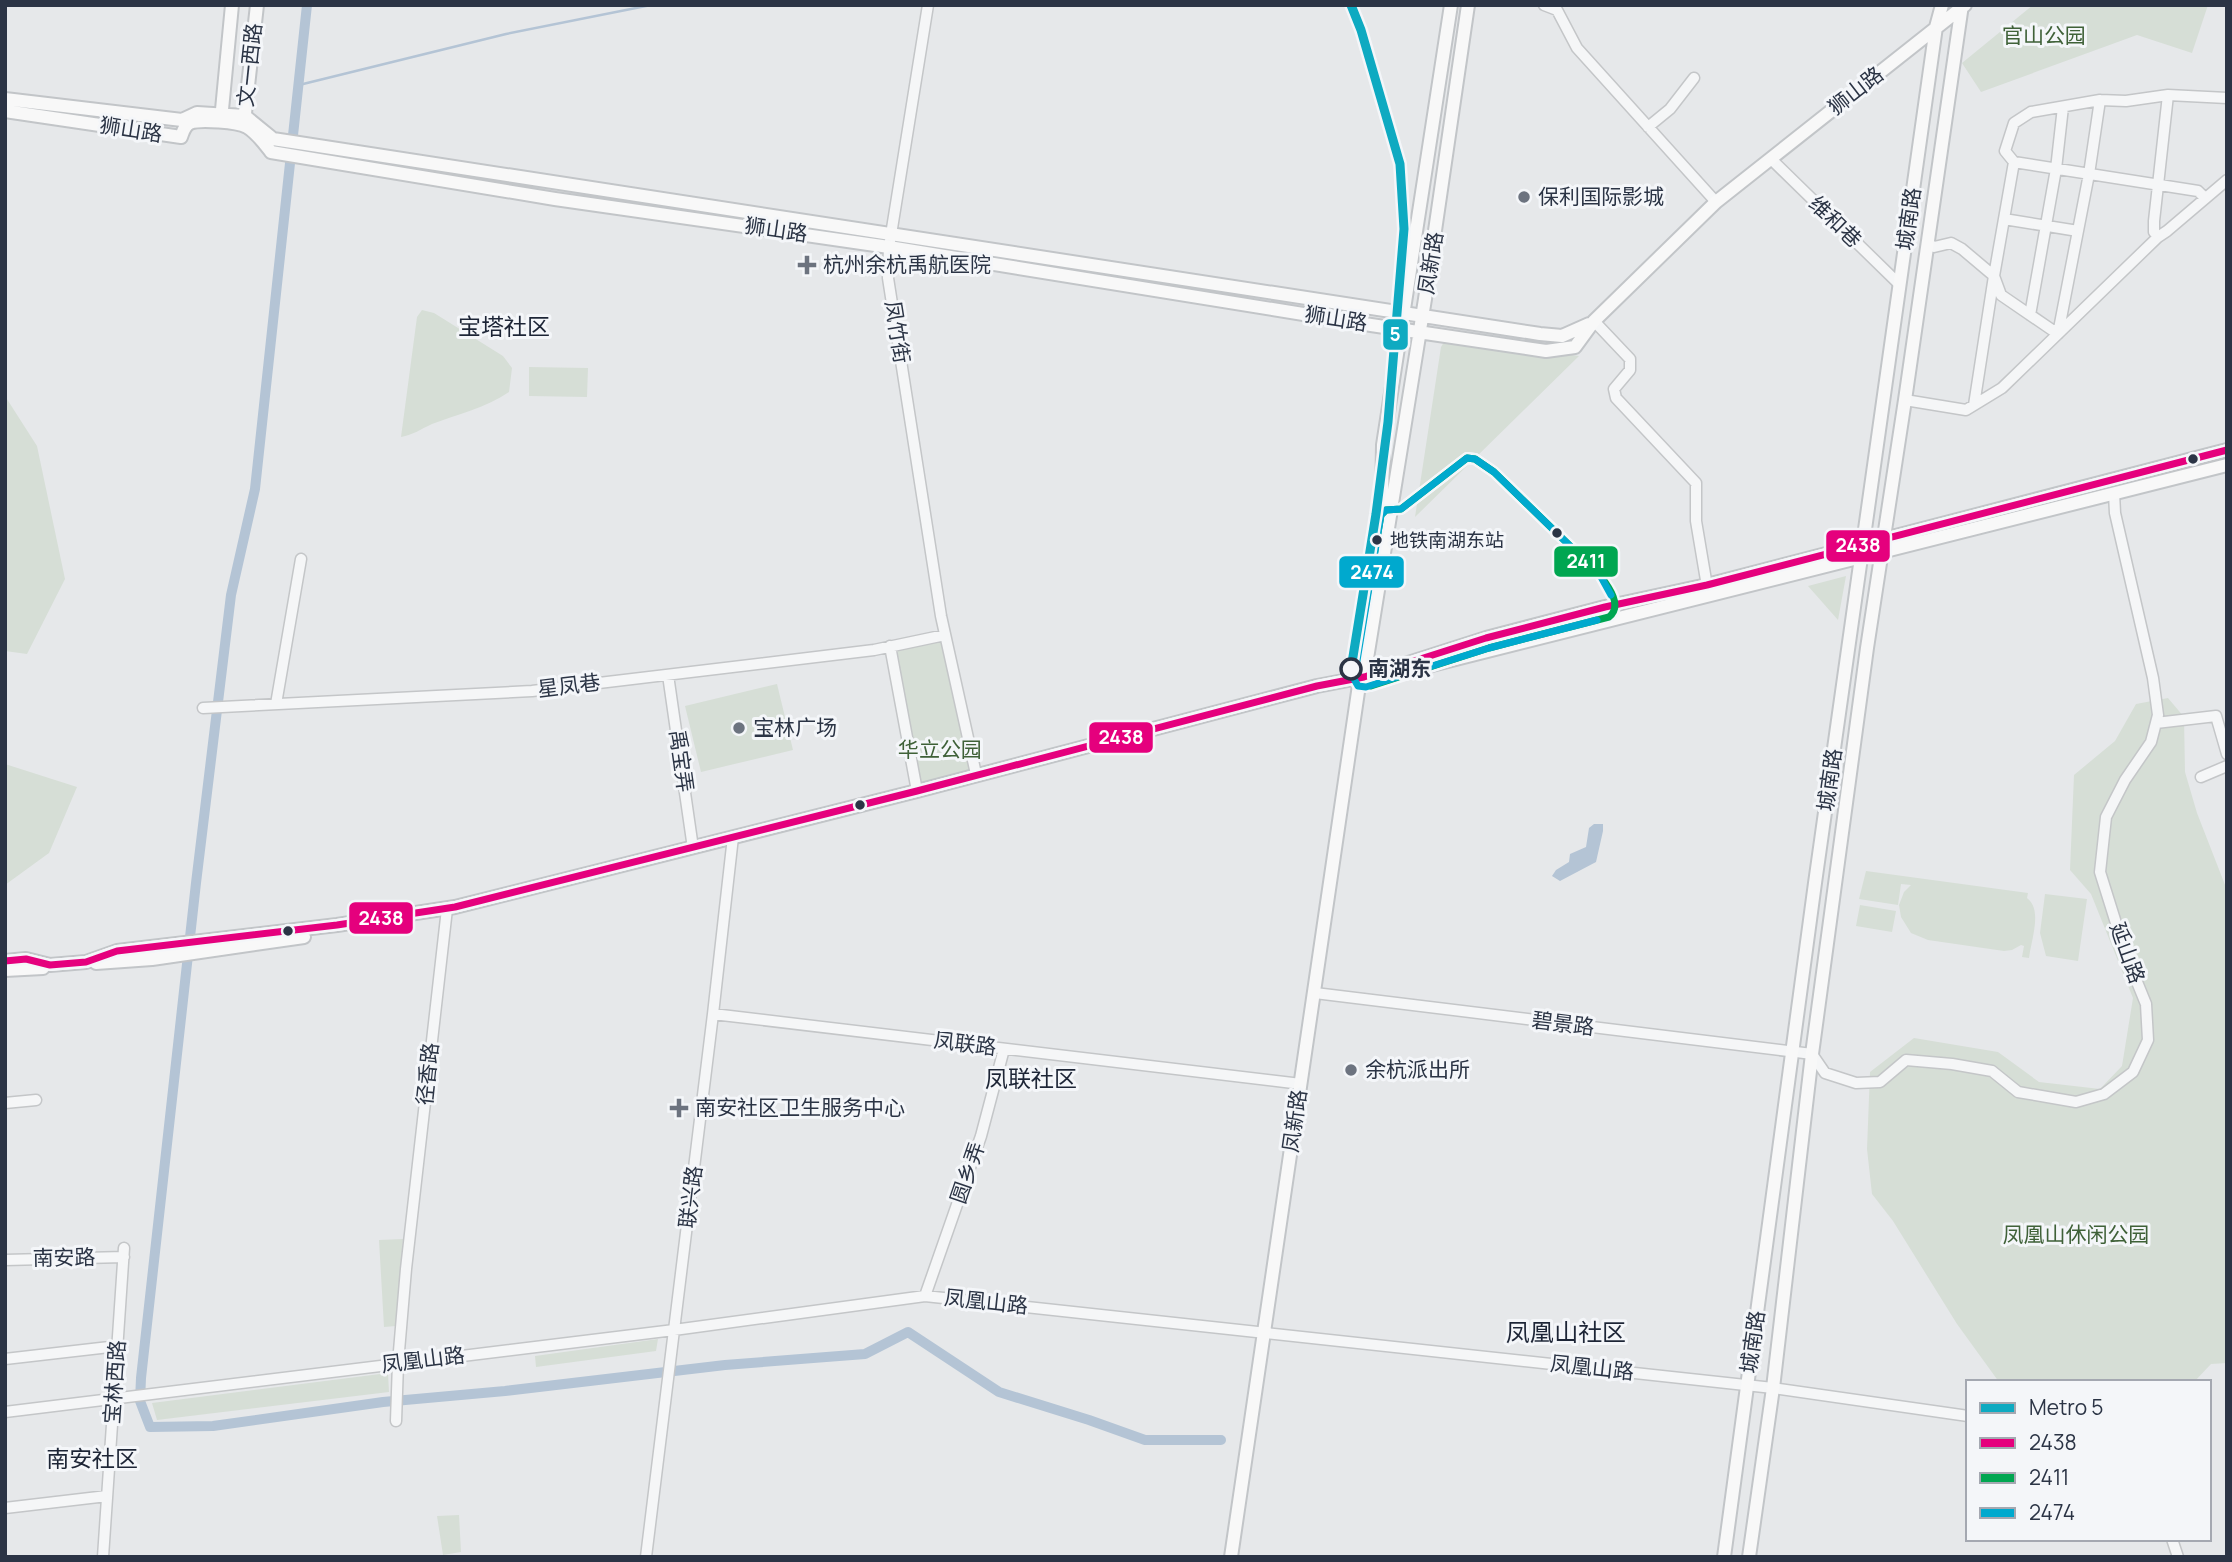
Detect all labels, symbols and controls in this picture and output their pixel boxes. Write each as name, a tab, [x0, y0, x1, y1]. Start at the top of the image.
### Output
park label: 官山公园	[2002, 21, 2086, 49]
street label: 文一西路	[231, 22, 267, 108]
street label: 狮山路	[1822, 60, 1889, 121]
street label: 狮山路	[98, 110, 164, 148]
place label: 保利国际影城	[1538, 182, 1664, 210]
street label: 城南路	[1890, 186, 1926, 252]
marker: 保利国际影城	[1516, 189, 1532, 205]
street label: 维和巷	[1803, 189, 1868, 253]
street label: 狮山路	[743, 211, 809, 247]
street label: 凤新路	[1411, 230, 1449, 296]
place label: 杭州余杭禹航医院	[823, 250, 991, 278]
marker: 杭州余杭禹航医院	[797, 255, 817, 275]
street label: 凤竹街	[879, 299, 917, 365]
street label: 狮山路	[1303, 299, 1369, 337]
district label: 宝塔社区	[458, 310, 550, 342]
line badge: 5	[1382, 318, 1409, 351]
text: 5	[1389, 321, 1401, 347]
unlabelled marker	[2186, 452, 2200, 466]
unlabelled marker	[1550, 526, 1564, 540]
place label: 地铁南湖东站	[1390, 527, 1504, 553]
line badge: 2438	[1825, 529, 1891, 563]
text: 2438	[1835, 532, 1881, 558]
marker: 地铁南湖东站	[1370, 533, 1384, 547]
line badge: 2411	[1553, 545, 1619, 578]
text: 2411	[1566, 548, 1606, 574]
line badge: 2474	[1338, 555, 1405, 589]
text: 2474	[1350, 559, 1394, 585]
place label: 南湖东	[1368, 654, 1431, 682]
marker: 南湖东	[1340, 658, 1362, 680]
street label: 星凤巷	[536, 667, 602, 703]
place label: 宝林广场	[753, 713, 837, 741]
marker: 宝林广场	[731, 720, 747, 736]
line badge: 2438	[1088, 721, 1154, 754]
text: 2438	[1098, 724, 1144, 750]
street label: 禹宝弄	[664, 728, 700, 794]
park label: 华立公园	[898, 735, 982, 763]
street label: 城南路	[1811, 747, 1847, 813]
unlabelled marker	[853, 798, 867, 812]
line badge: 2438	[348, 901, 414, 935]
text: 2438	[358, 905, 404, 931]
street label: 延山路	[2104, 918, 2152, 987]
unlabelled marker	[281, 924, 295, 938]
street label: 碧景路	[1530, 1005, 1596, 1041]
street label: 凤联路	[932, 1025, 998, 1061]
street label: 径香路	[410, 1041, 444, 1107]
place label: 余杭派出所	[1365, 1055, 1470, 1083]
district label: 凤联社区	[985, 1062, 1077, 1094]
marker: 余杭派出所	[1343, 1062, 1359, 1078]
street label: 凤新路	[1276, 1088, 1312, 1154]
place label: 南安社区卫生服务中心	[695, 1093, 905, 1121]
marker: 南安社区卫生服务中心	[669, 1098, 689, 1118]
street label: 圆乡弄	[944, 1138, 991, 1207]
street label: 联兴路	[672, 1164, 708, 1230]
park label: 凤凰山休闲公园	[2003, 1220, 2150, 1248]
street label: 南安路	[32, 1242, 96, 1272]
street label: 凤凰山路	[943, 1283, 1029, 1319]
street label: 城南路	[1734, 1309, 1770, 1375]
district label: 凤凰山社区	[1506, 1315, 1626, 1348]
street label: 宝林西路	[97, 1339, 131, 1425]
street label: 凤凰山路	[379, 1340, 466, 1378]
street label: 凤凰山路	[1549, 1349, 1635, 1385]
legend	[1966, 1380, 2211, 1541]
text: Metro 5	[2029, 1393, 2103, 1421]
text: 2438	[2029, 1428, 2077, 1456]
district label: 南安社区	[46, 1442, 138, 1474]
text: 2411	[2029, 1463, 2069, 1491]
text: 2474	[2029, 1498, 2075, 1526]

